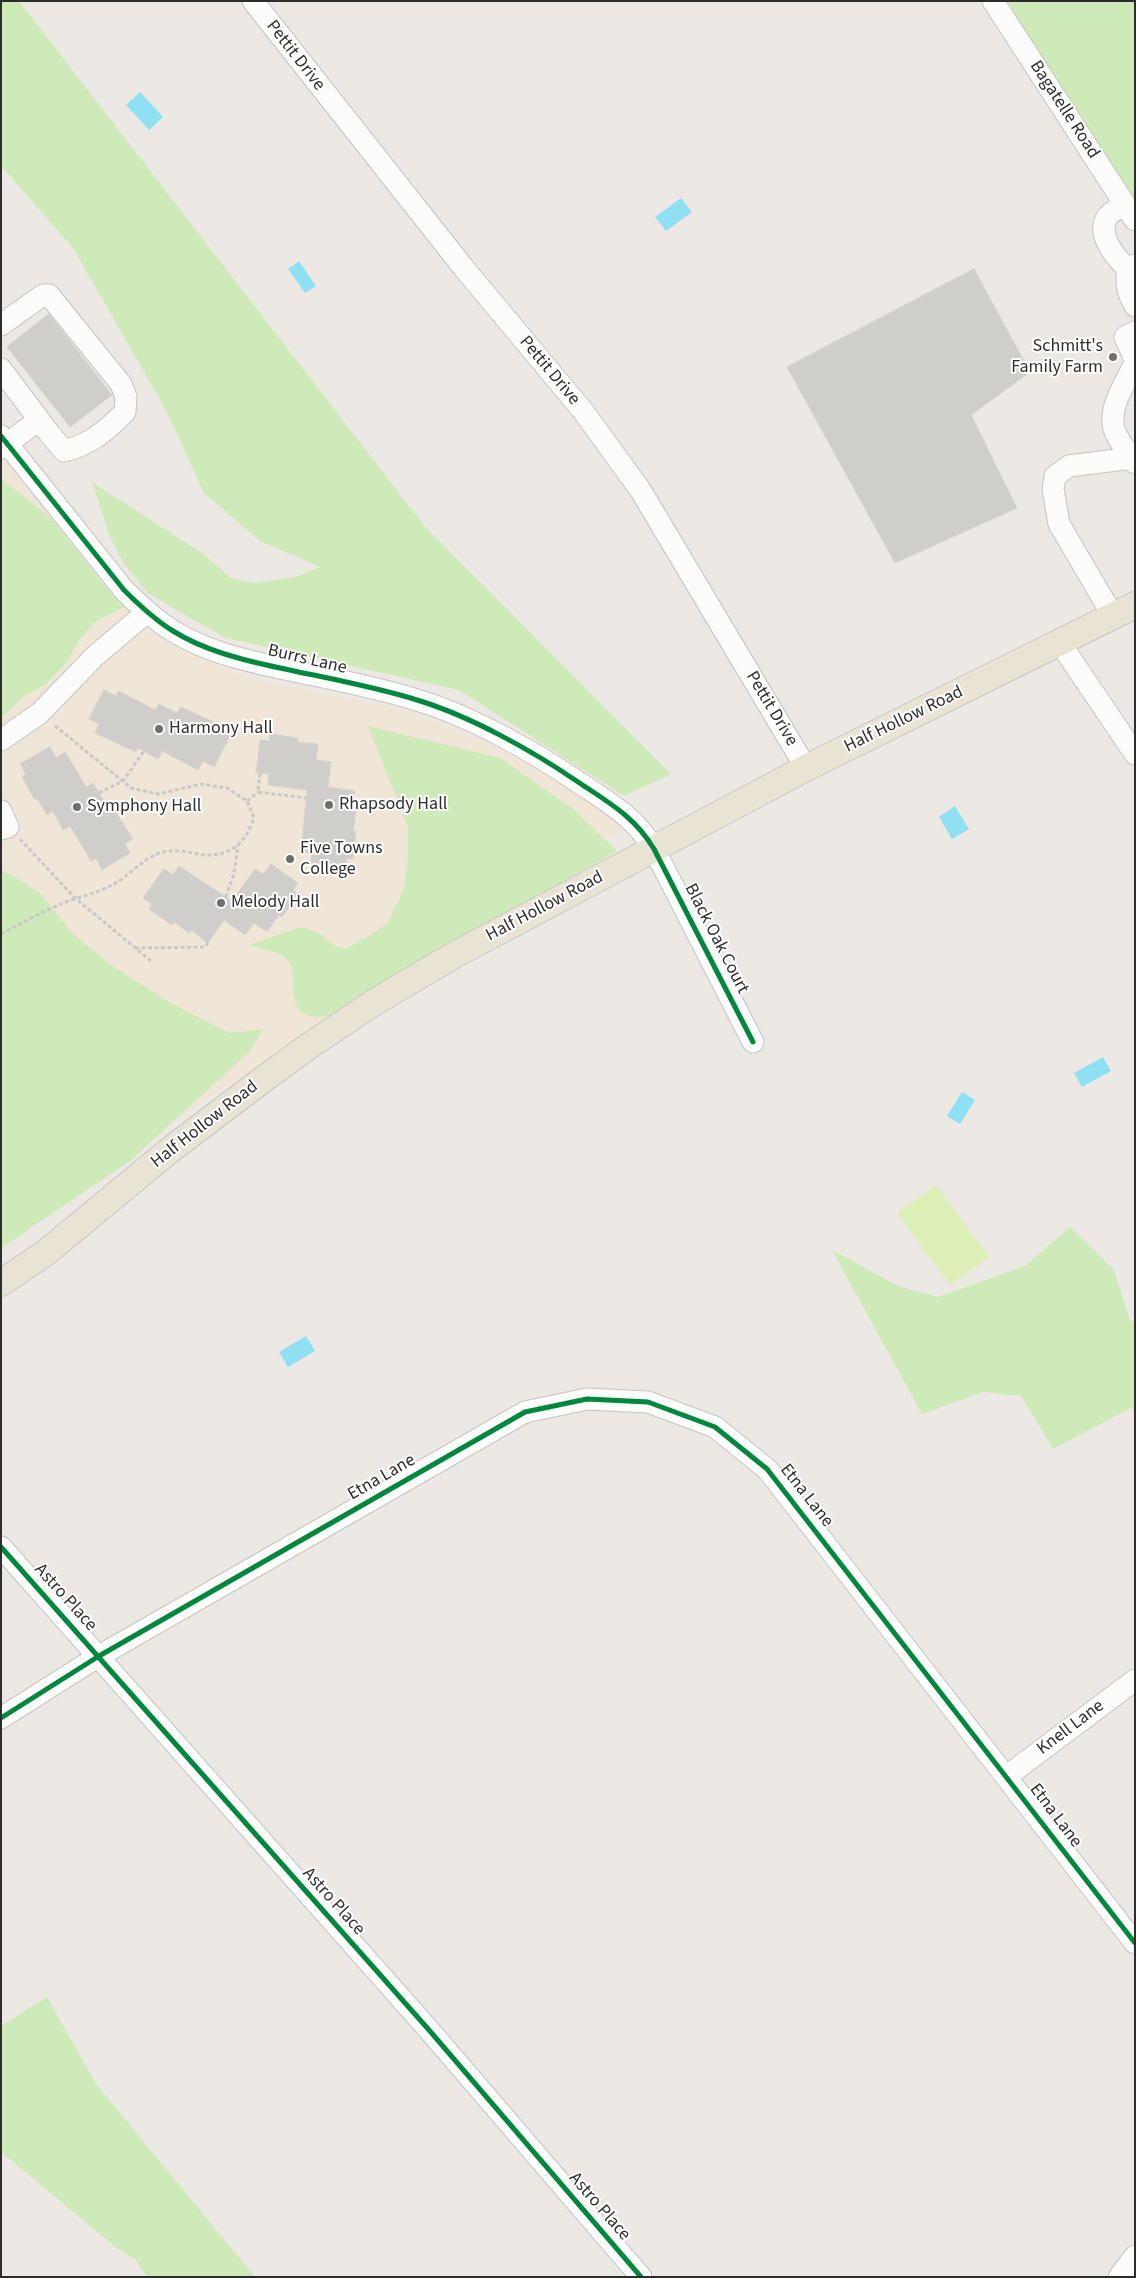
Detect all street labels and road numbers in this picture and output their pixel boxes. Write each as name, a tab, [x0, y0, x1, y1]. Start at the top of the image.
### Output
street label: Pettit Drive	[261, 16, 329, 96]
street label: Bagatelle Road	[1024, 57, 1104, 163]
street label: Pettit Drive	[514, 332, 584, 410]
street label: Burrs Lane	[265, 640, 349, 680]
street label: Pettit Drive	[740, 668, 802, 750]
street label: Half Hollow Road	[841, 682, 967, 758]
street label: Half Hollow Road	[483, 867, 607, 947]
street label: Black Oak Court	[679, 880, 753, 998]
street label: Half Hollow Road	[147, 1077, 263, 1173]
street label: Etna Lane	[344, 1450, 420, 1506]
street label: Etna Lane	[775, 1460, 837, 1532]
street label: Astro Place	[29, 1560, 101, 1636]
street label: Knell Lane	[1033, 1696, 1109, 1760]
street label: Etna Lane	[1024, 1780, 1086, 1852]
street label: Astro Place	[297, 1864, 369, 1940]
street label: Astro Place	[563, 2168, 635, 2246]

